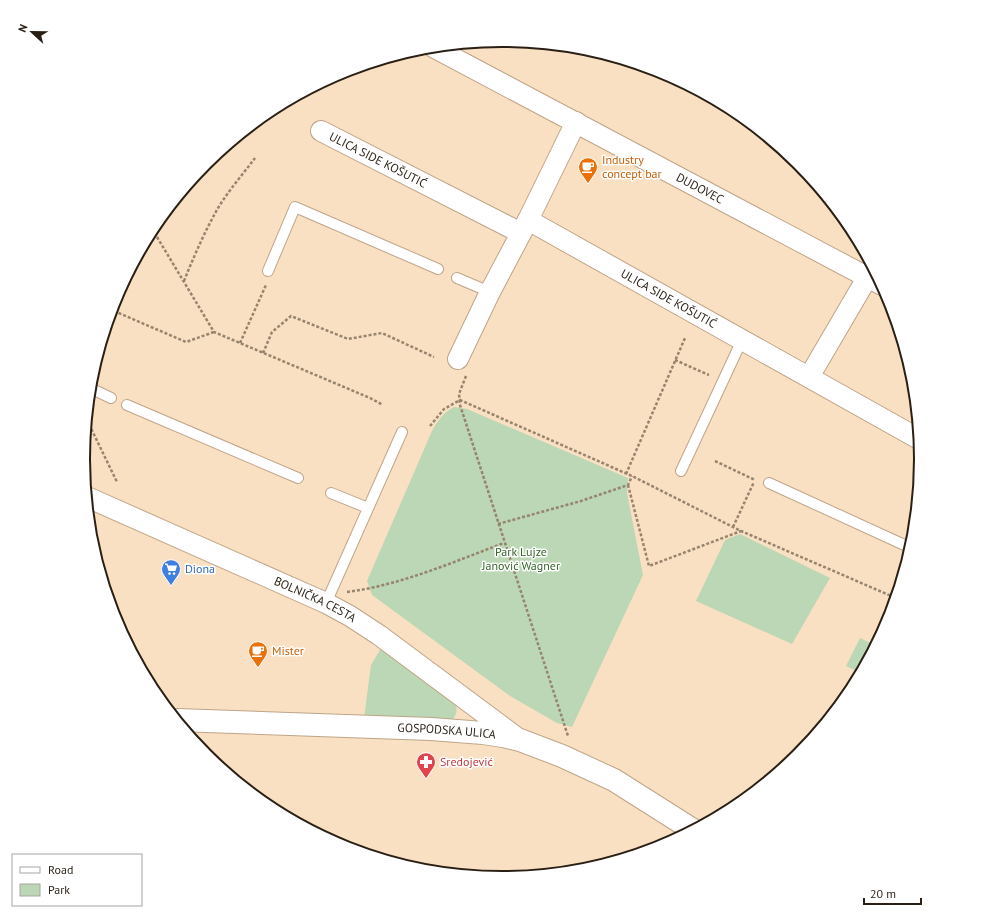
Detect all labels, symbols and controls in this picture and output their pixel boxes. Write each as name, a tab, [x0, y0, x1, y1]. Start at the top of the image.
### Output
north arrow	[12, 12, 52, 52]
text: N	[15, 22, 31, 34]
street label: ULICA SIDE KOŠUTIĆ	[327, 129, 430, 191]
place label: Industry concept bar	[602, 152, 662, 181]
cafe icon: Industry concept bar	[577, 156, 599, 184]
street label: DUDOVEC	[674, 169, 726, 207]
street label: ULICA SIDE KOŠUTIĆ	[618, 265, 719, 331]
park label: Park Lujze Janović Wagner	[481, 544, 560, 573]
supermarket icon: Diona	[160, 558, 182, 586]
place label: Diona	[185, 561, 215, 576]
street label: BOLNIČKA CESTA	[272, 573, 359, 625]
cafe icon: Mister	[247, 640, 269, 668]
place label: Mister	[272, 643, 304, 658]
street label: GOSPODSKA ULICA	[397, 720, 497, 742]
pharmacy icon: Sredojević	[415, 751, 437, 779]
place label: Sredojević	[440, 754, 493, 769]
legend	[12, 854, 142, 906]
text: Road	[48, 862, 73, 877]
scale bar	[864, 880, 921, 906]
text: Park	[48, 882, 70, 897]
text: 20 m	[870, 886, 896, 901]

